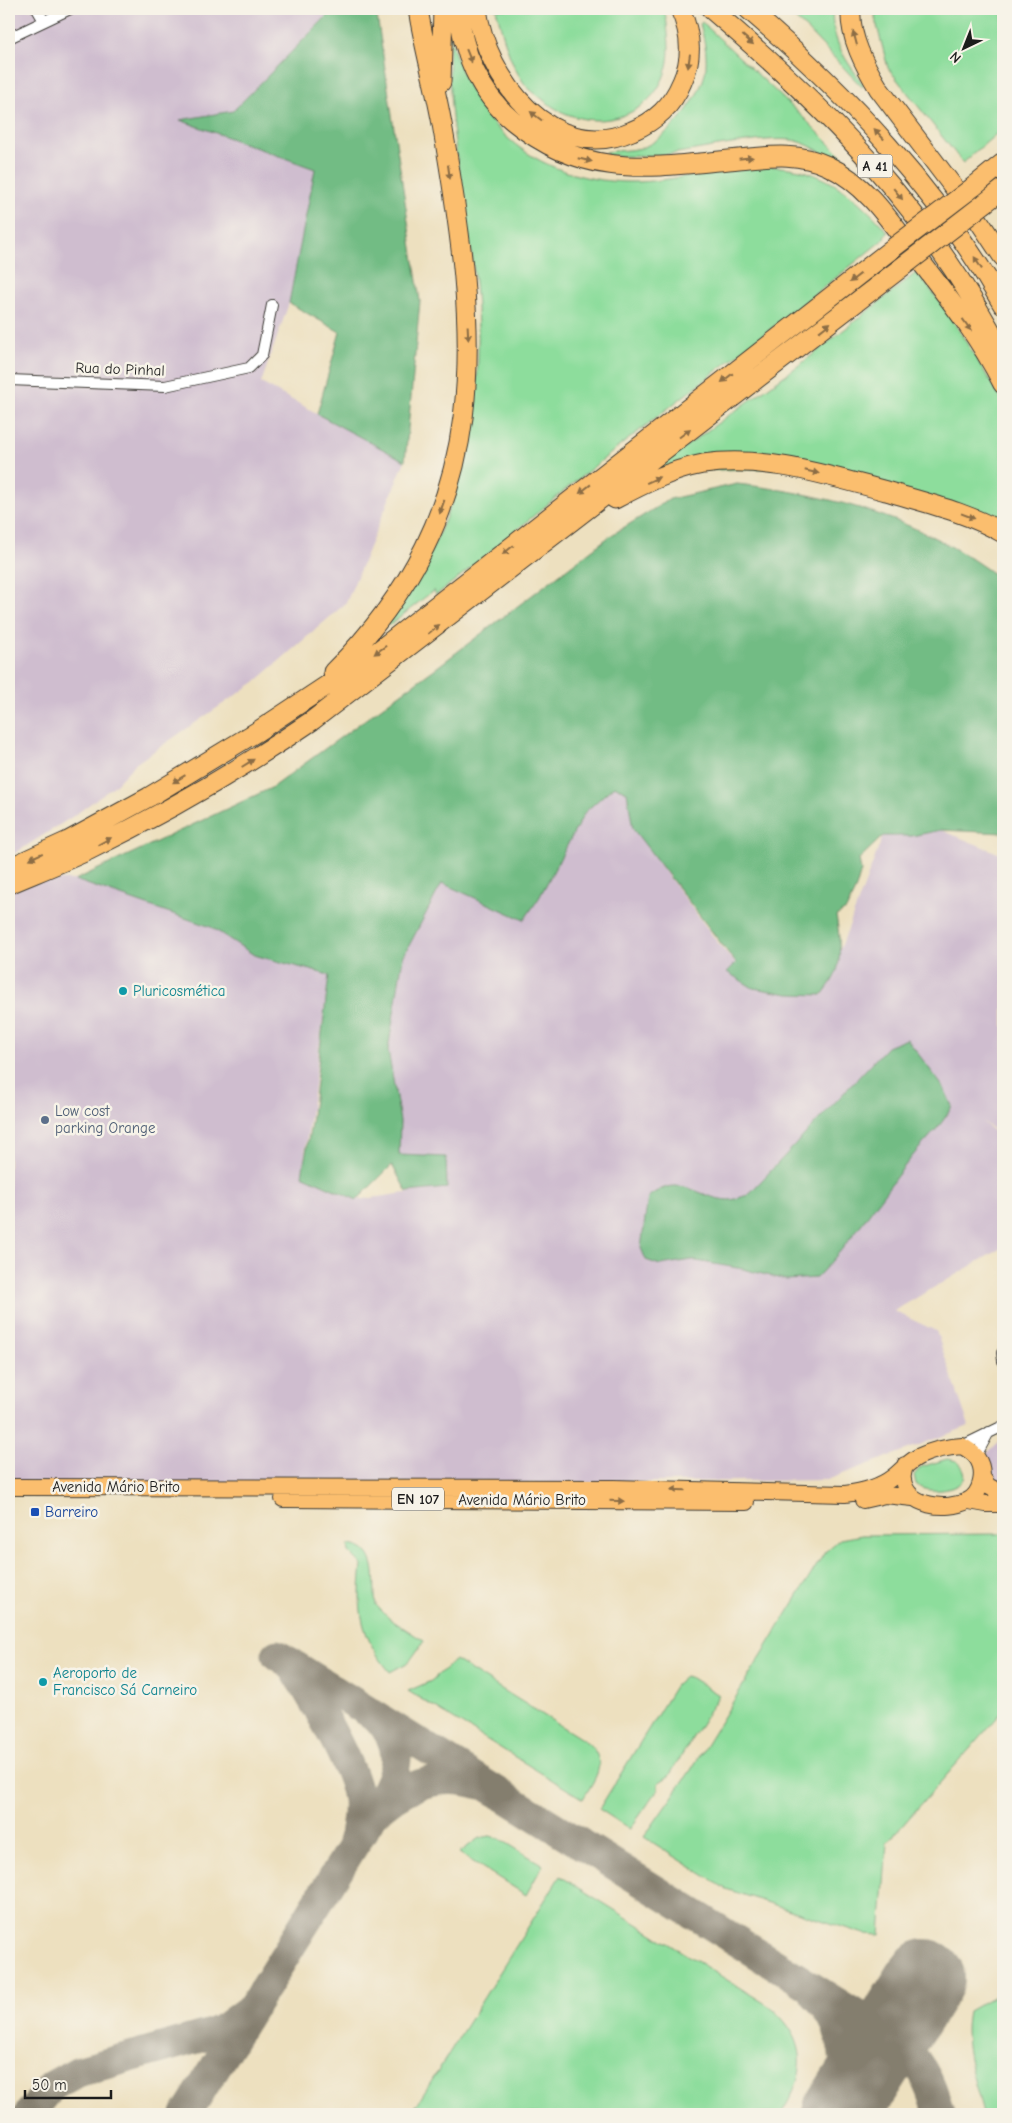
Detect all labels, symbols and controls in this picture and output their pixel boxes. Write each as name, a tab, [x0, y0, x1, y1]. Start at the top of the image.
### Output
north arrow	[940, 22, 990, 72]
one-way arrow	[851, 31, 859, 46]
one-way arrow	[741, 35, 754, 46]
text: N	[946, 48, 965, 66]
one-way arrow	[465, 49, 473, 63]
one-way arrow	[684, 53, 692, 69]
one-way arrow	[530, 110, 543, 121]
one-way arrow	[873, 129, 885, 141]
one-way arrow	[739, 154, 755, 162]
road number: A 41	[858, 154, 892, 178]
one-way arrow	[577, 156, 593, 164]
one-way arrow	[445, 164, 453, 180]
one-way arrow	[893, 187, 904, 200]
one-way arrow	[973, 257, 983, 270]
one-way arrow	[849, 273, 862, 284]
one-way arrow	[962, 318, 972, 332]
one-way arrow	[818, 321, 831, 332]
one-way arrow	[464, 325, 472, 341]
street label: Rua do Pinhal	[75, 358, 165, 380]
one-way arrow	[721, 373, 734, 384]
one-way arrow	[678, 428, 692, 438]
one-way arrow	[804, 468, 819, 476]
one-way arrow	[646, 475, 660, 483]
one-way arrow	[579, 484, 592, 495]
one-way arrow	[438, 499, 445, 514]
one-way arrow	[961, 512, 976, 520]
one-way arrow	[502, 545, 515, 556]
one-way arrow	[427, 624, 441, 634]
one-way arrow	[374, 645, 387, 655]
one-way arrow	[241, 758, 254, 767]
one-way arrow	[173, 775, 186, 784]
one-way arrow	[98, 837, 113, 845]
one-way arrow	[29, 852, 43, 860]
place label: Pluricosmética	[133, 982, 226, 1000]
marker: Pluricosmética	[117, 985, 129, 997]
place label: Low cost parking Orange	[55, 1102, 156, 1137]
marker: Low cost parking Orange	[39, 1114, 51, 1126]
street label: Avenida Mário Brito	[52, 1478, 180, 1496]
one-way arrow	[669, 1486, 685, 1494]
road number: EN 107	[392, 1488, 444, 1510]
street label: Avenida Mário Brito	[458, 1491, 586, 1509]
one-way arrow	[610, 1497, 626, 1505]
place label: Barreiro	[45, 1503, 98, 1521]
marker: Barreiro	[29, 1506, 41, 1518]
place label: Aeroporto de Francisco Sá Carneiro	[53, 1664, 197, 1699]
marker: Aeroporto de Francisco Sá Carneiro	[37, 1676, 49, 1688]
scale bar	[25, 2068, 111, 2100]
text: 50 m	[32, 2076, 67, 2094]

